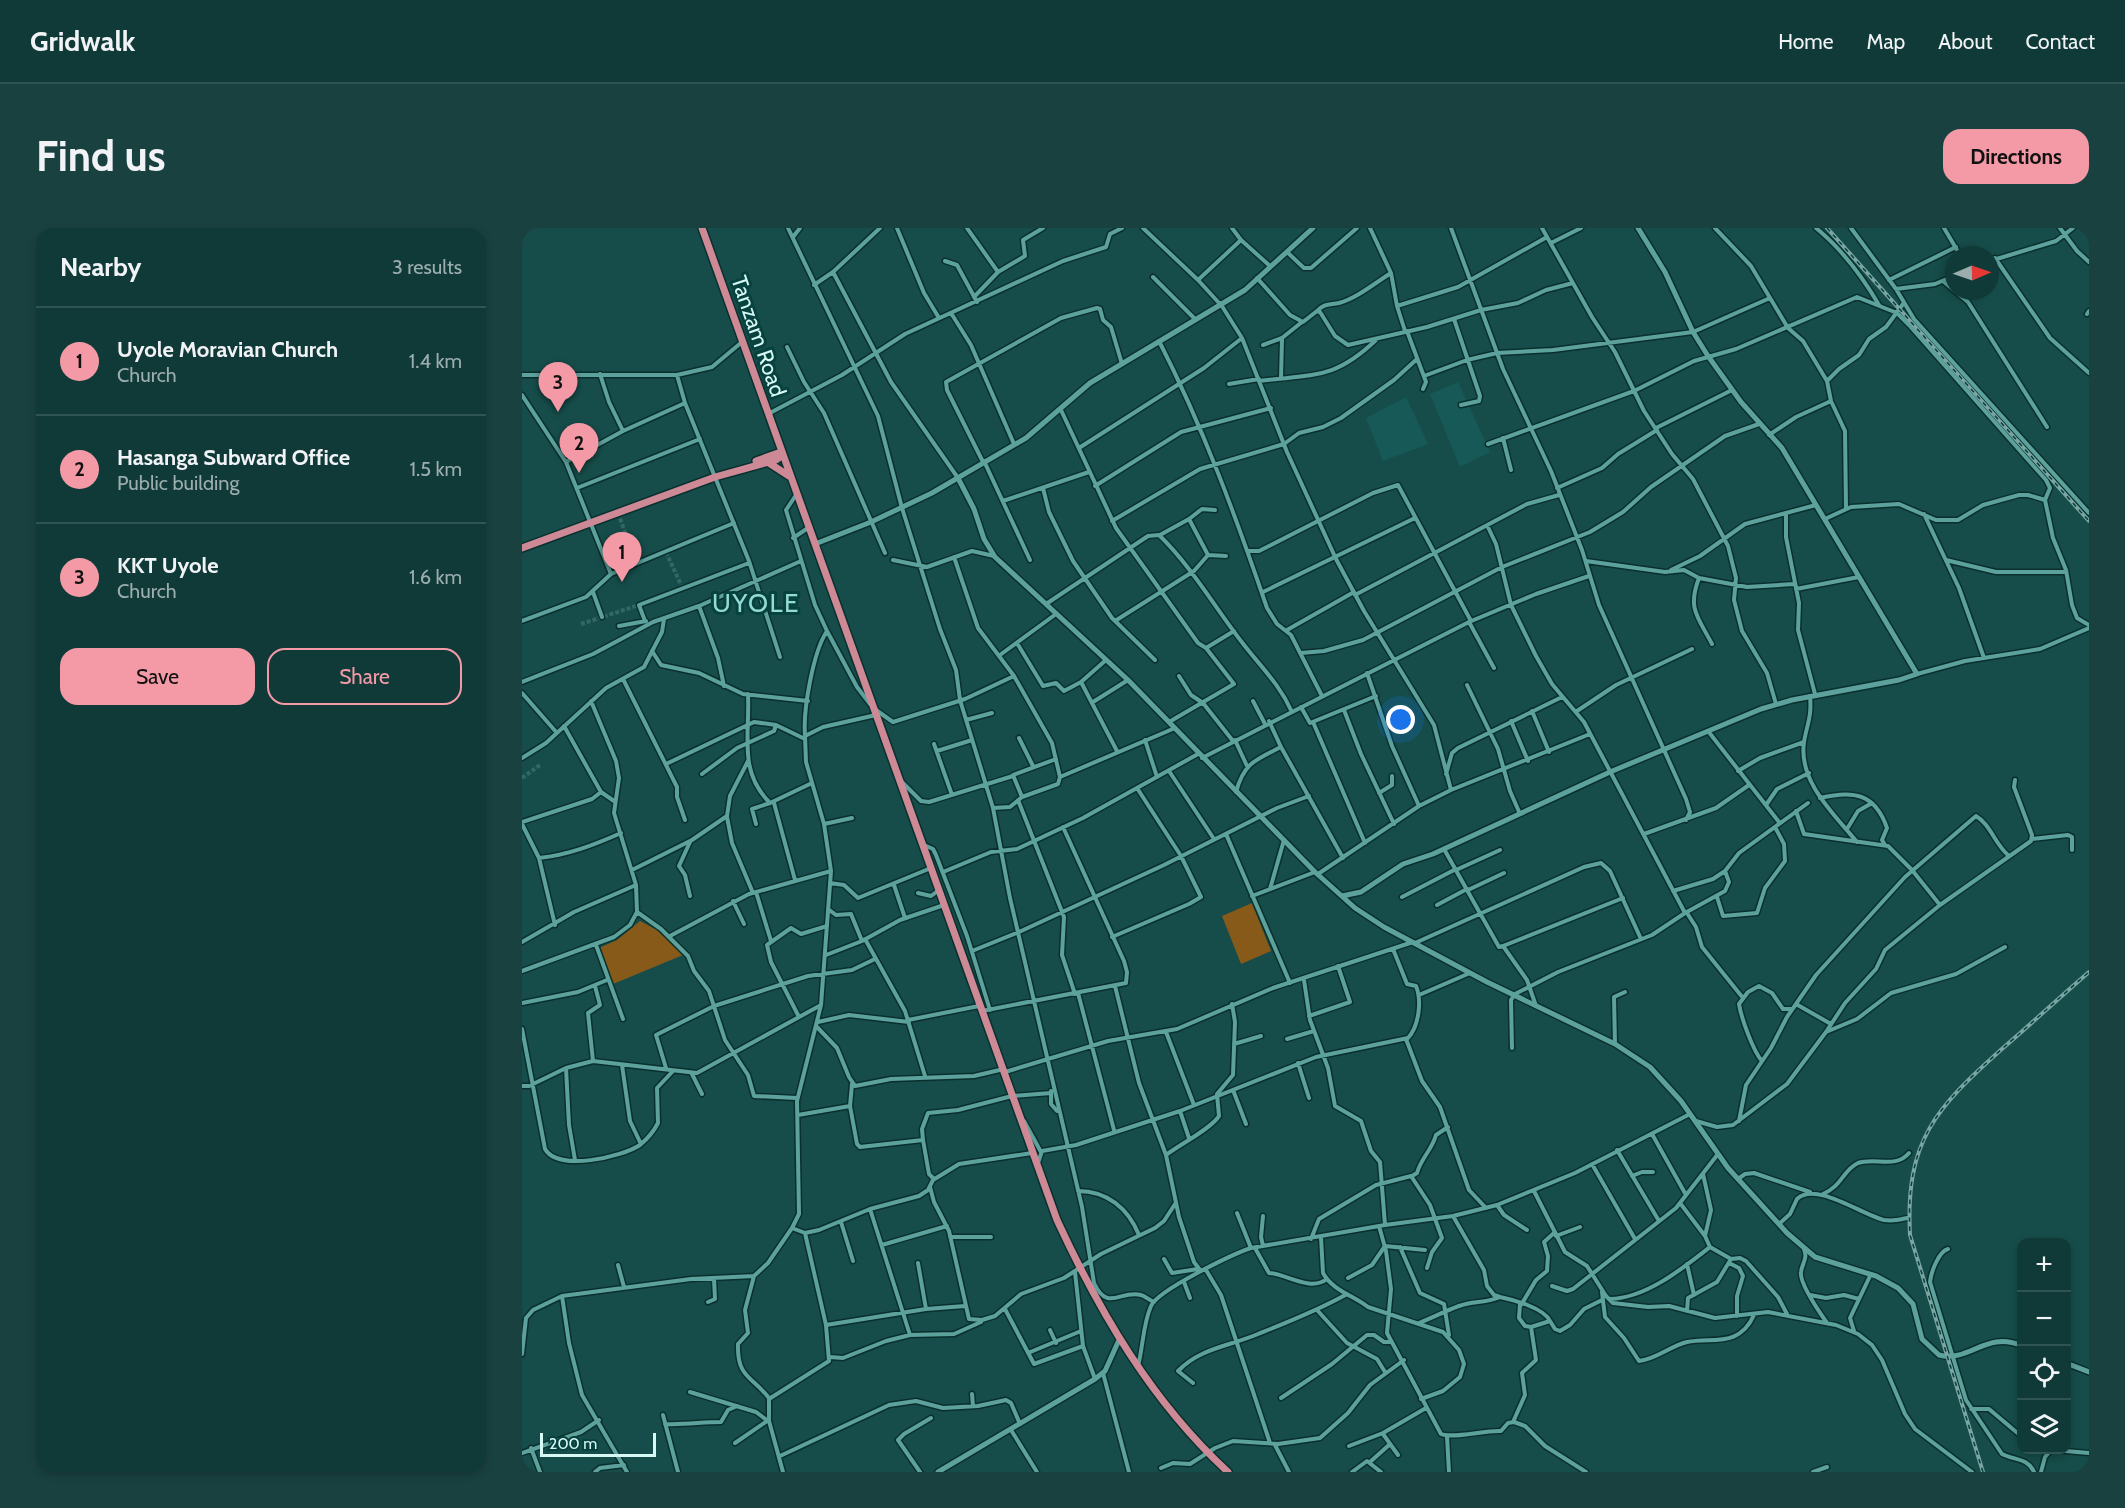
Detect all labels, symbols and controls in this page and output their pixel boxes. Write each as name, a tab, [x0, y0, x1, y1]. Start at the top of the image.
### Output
text: Gridwalk	[30, 24, 135, 58]
text: Home	[1778, 29, 1834, 54]
text: Map	[1867, 29, 1905, 54]
text: About	[1938, 29, 1992, 54]
text: Contact	[2025, 29, 2095, 54]
button: Directions	[1943, 129, 2089, 184]
text: Find us	[36, 130, 165, 182]
north arrow	[1945, 246, 1999, 300]
text: Nearby	[60, 251, 141, 283]
text: 3 results	[392, 255, 462, 279]
street label: Tanzam Road	[725, 272, 792, 400]
text: Uyole Moravian Church	[117, 336, 338, 363]
text: 1	[76, 349, 83, 373]
text: 1.4 km	[409, 349, 462, 373]
pin: 3	[538, 362, 578, 412]
text: Church	[117, 363, 177, 387]
pin: 2	[560, 424, 598, 473]
text: Hasanga Subward Office	[117, 444, 350, 471]
text: 2	[74, 457, 85, 481]
text: 1.5 km	[410, 457, 462, 481]
text: Public building	[117, 471, 239, 495]
pin: 1	[602, 532, 642, 582]
text: KKT Uyole	[117, 552, 219, 579]
text: 3	[74, 565, 85, 589]
text: 1.6 km	[409, 565, 462, 589]
text: Church	[117, 579, 177, 603]
district label: UYOLE	[712, 587, 800, 619]
button: Save	[60, 648, 255, 705]
button: Share	[267, 648, 462, 705]
your location	[1386, 705, 1415, 734]
map controls	[2017, 1238, 2071, 1454]
button: +	[2017, 1238, 2071, 1292]
button: −	[2017, 1292, 2071, 1346]
button: locate	[2017, 1346, 2071, 1400]
button: layers	[2017, 1400, 2071, 1454]
scale bar	[540, 1430, 656, 1458]
text: 200 m	[549, 1434, 597, 1453]

